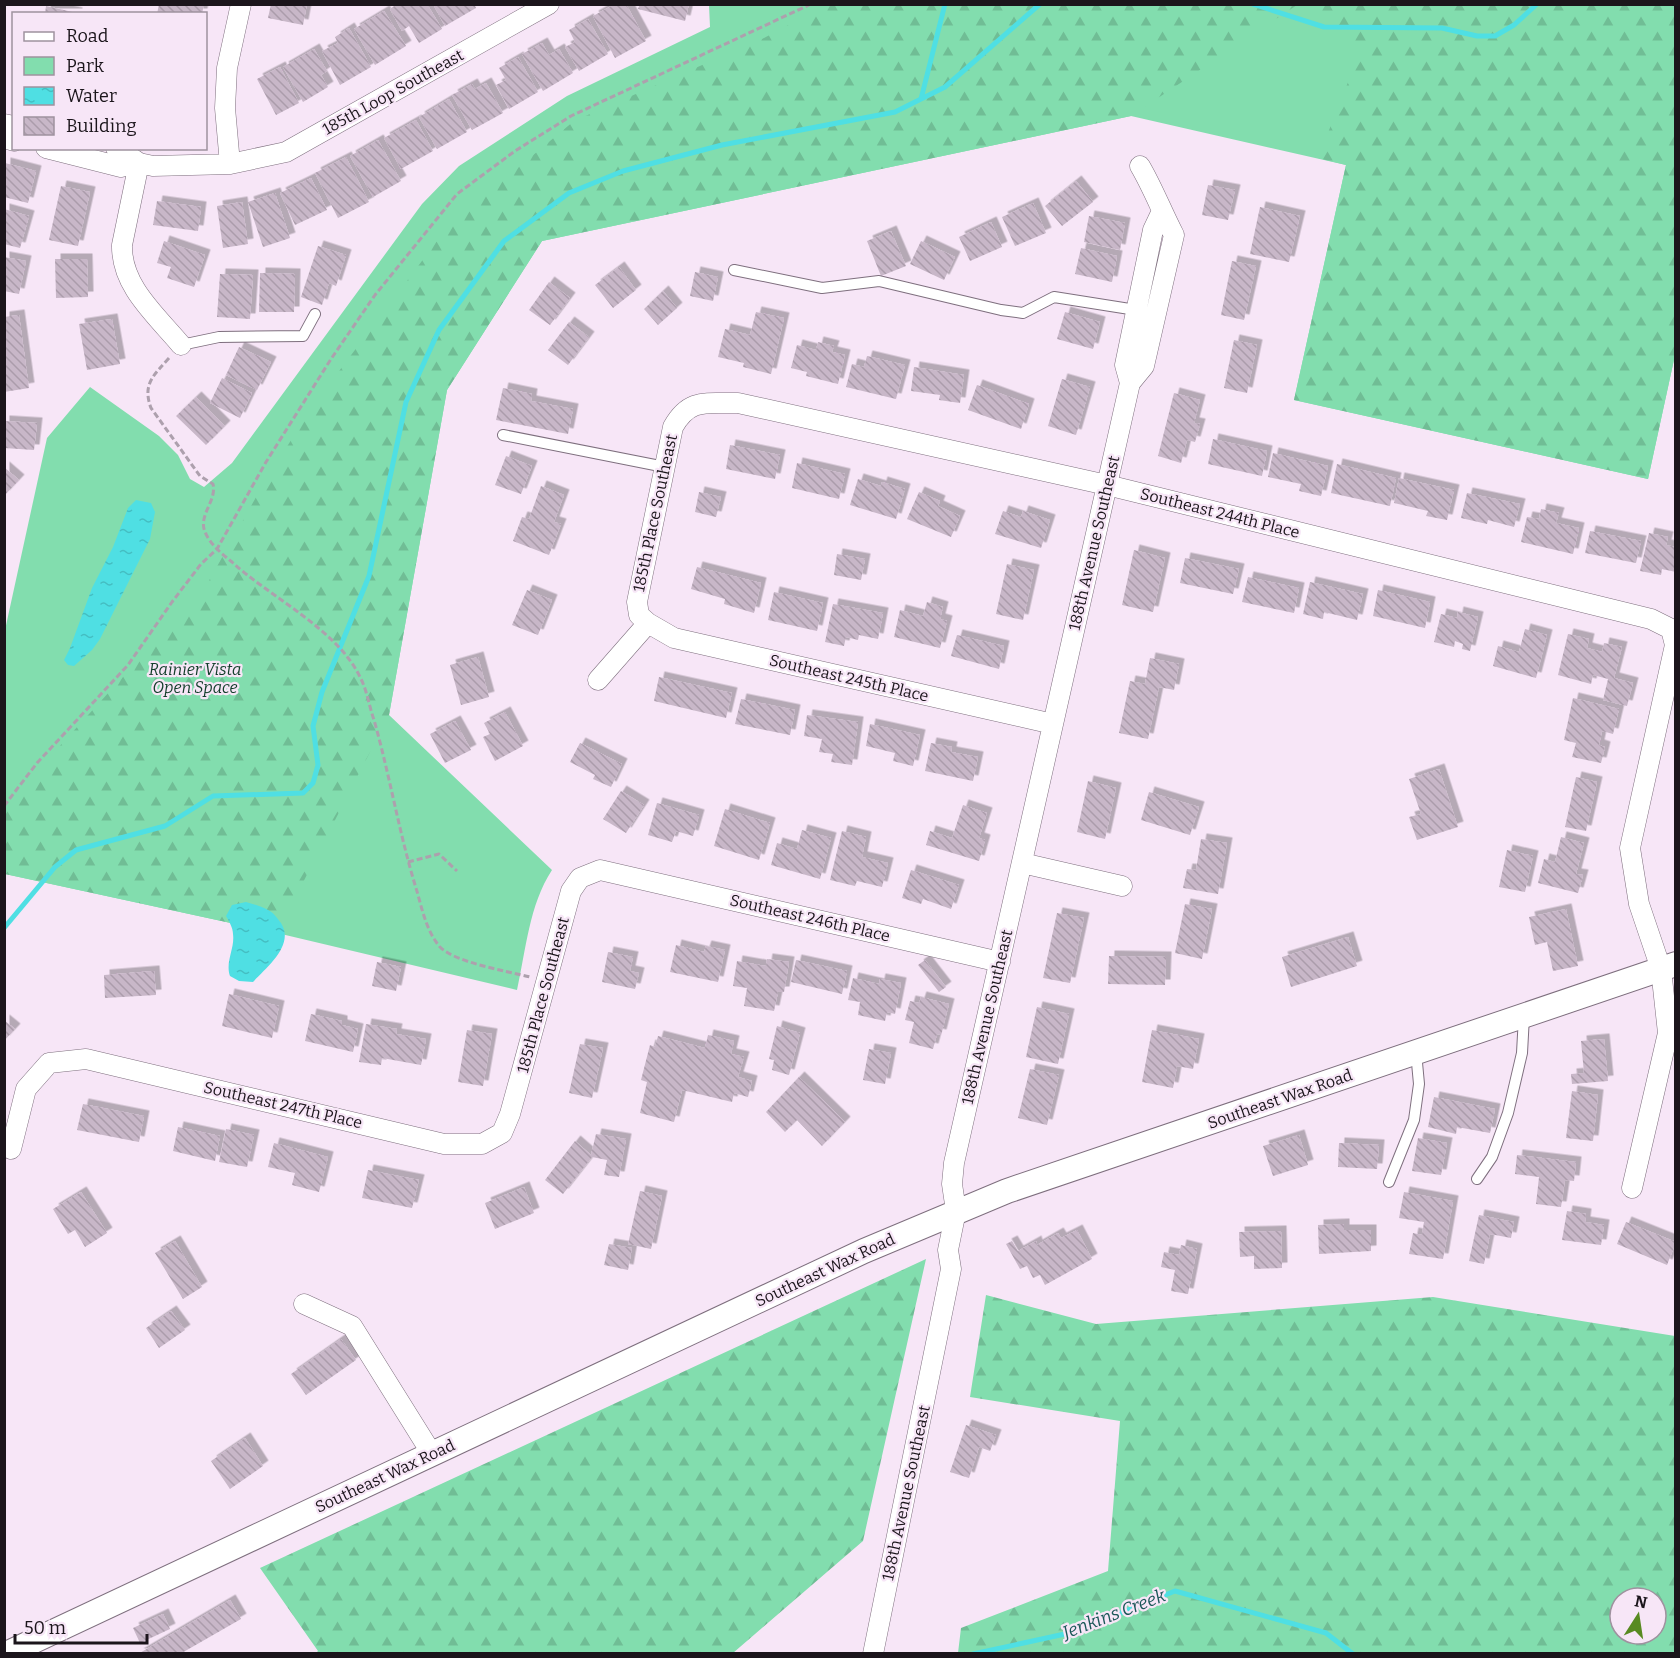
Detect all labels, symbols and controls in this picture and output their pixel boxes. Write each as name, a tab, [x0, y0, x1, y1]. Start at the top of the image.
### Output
legend	[12, 12, 207, 150]
text: Road	[66, 25, 109, 47]
street label: 185th Loop Southeast	[319, 45, 467, 139]
text: Park	[66, 55, 105, 77]
text: Water	[66, 85, 117, 107]
text: Building	[66, 115, 137, 137]
street label: 185th Place Southeast	[629, 432, 681, 594]
street label: 188th Avenue Southeast	[1065, 454, 1123, 632]
street label: Southeast 244th Place	[1138, 484, 1302, 542]
street label: Southeast 245th Place	[768, 650, 930, 706]
park label: Rainier Vista Open Space	[149, 660, 241, 697]
street label: Southeast 246th Place	[728, 890, 892, 946]
street label: 185th Place Southeast	[513, 915, 573, 1075]
street label: 188th Avenue Southeast	[958, 928, 1016, 1106]
street label: Southeast Wax Road	[1205, 1065, 1355, 1133]
street label: Southeast 247th Place	[202, 1078, 364, 1132]
street label: Southeast Wax Road	[752, 1229, 898, 1311]
street label: 188th Avenue Southeast	[878, 1403, 934, 1582]
street label: Southeast Wax Road	[312, 1435, 458, 1517]
water label: Jenkins Creek	[1058, 1584, 1169, 1644]
north arrow	[1608, 1586, 1668, 1646]
text: N	[1633, 1591, 1649, 1612]
scale bar	[15, 1607, 147, 1645]
text: 50 m	[24, 1617, 66, 1639]

